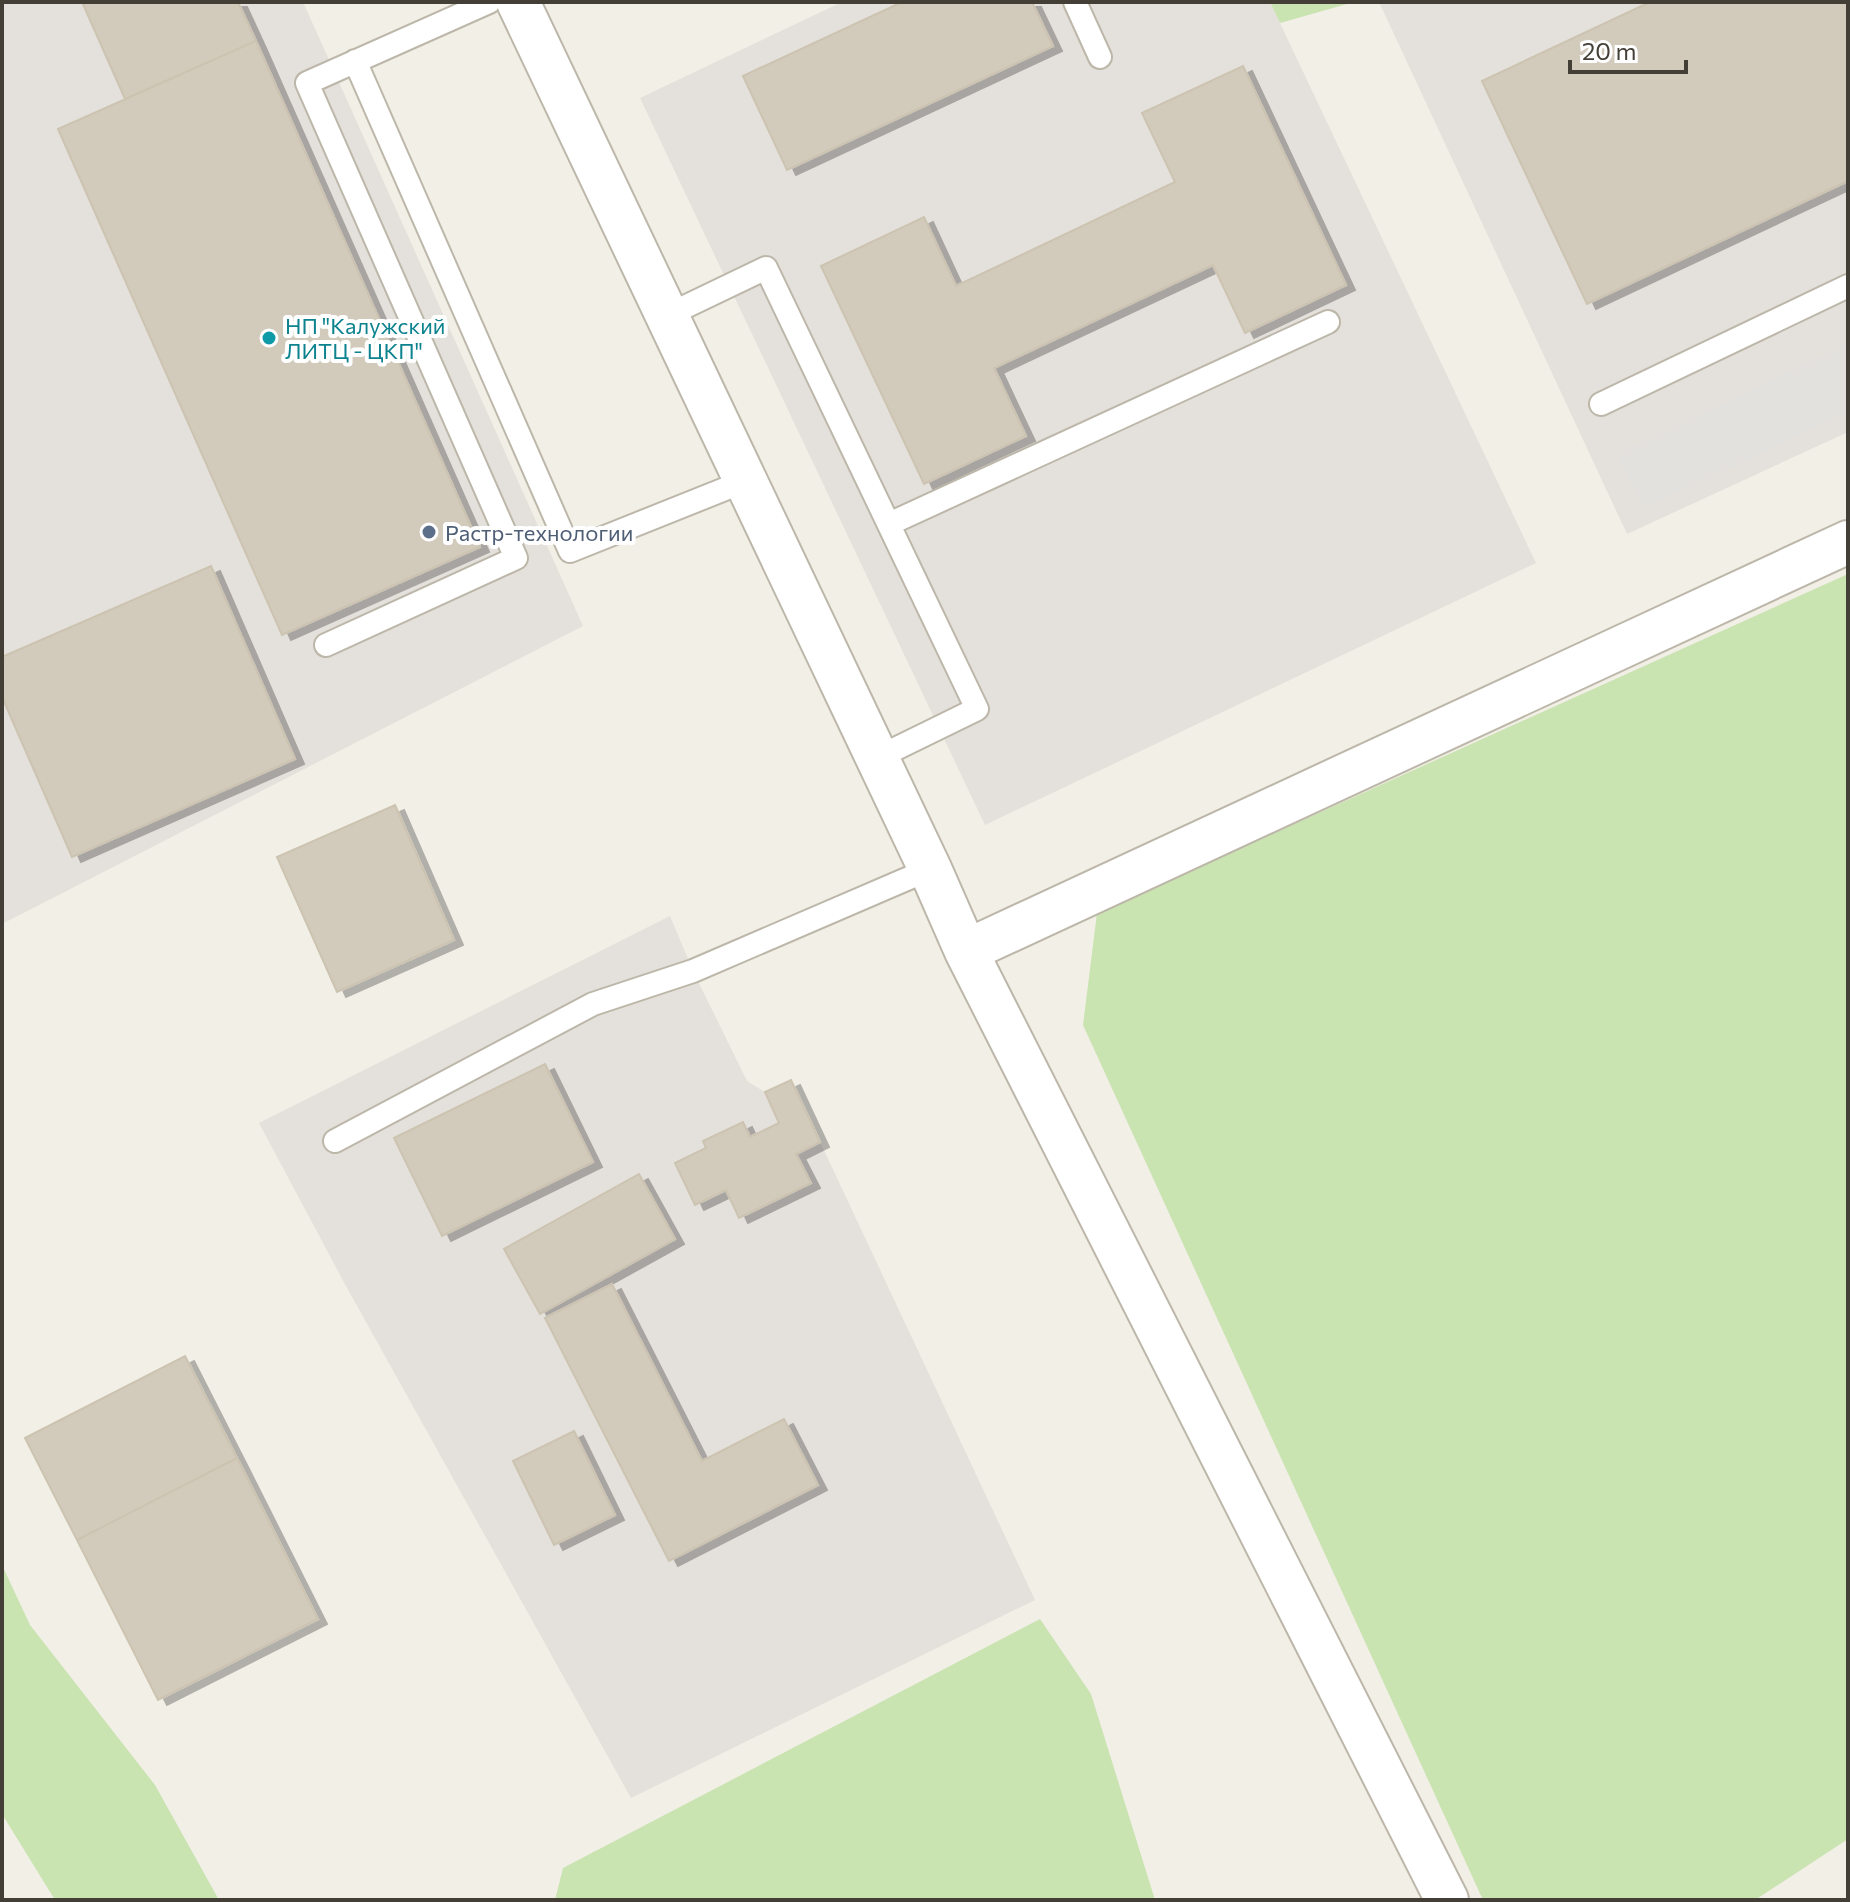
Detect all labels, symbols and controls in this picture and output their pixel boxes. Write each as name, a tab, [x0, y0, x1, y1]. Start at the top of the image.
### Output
scale bar	[1570, 24, 1686, 74]
text: 20 m	[1582, 36, 1636, 65]
place label: НП "Калужский ЛИТЦ - ЦКП"	[285, 312, 445, 364]
marker: НП "Калужский ЛИТЦ - ЦКП"	[260, 329, 278, 347]
place label: Растр-технологии	[445, 519, 633, 546]
marker: Растр-технологии	[420, 523, 438, 541]

